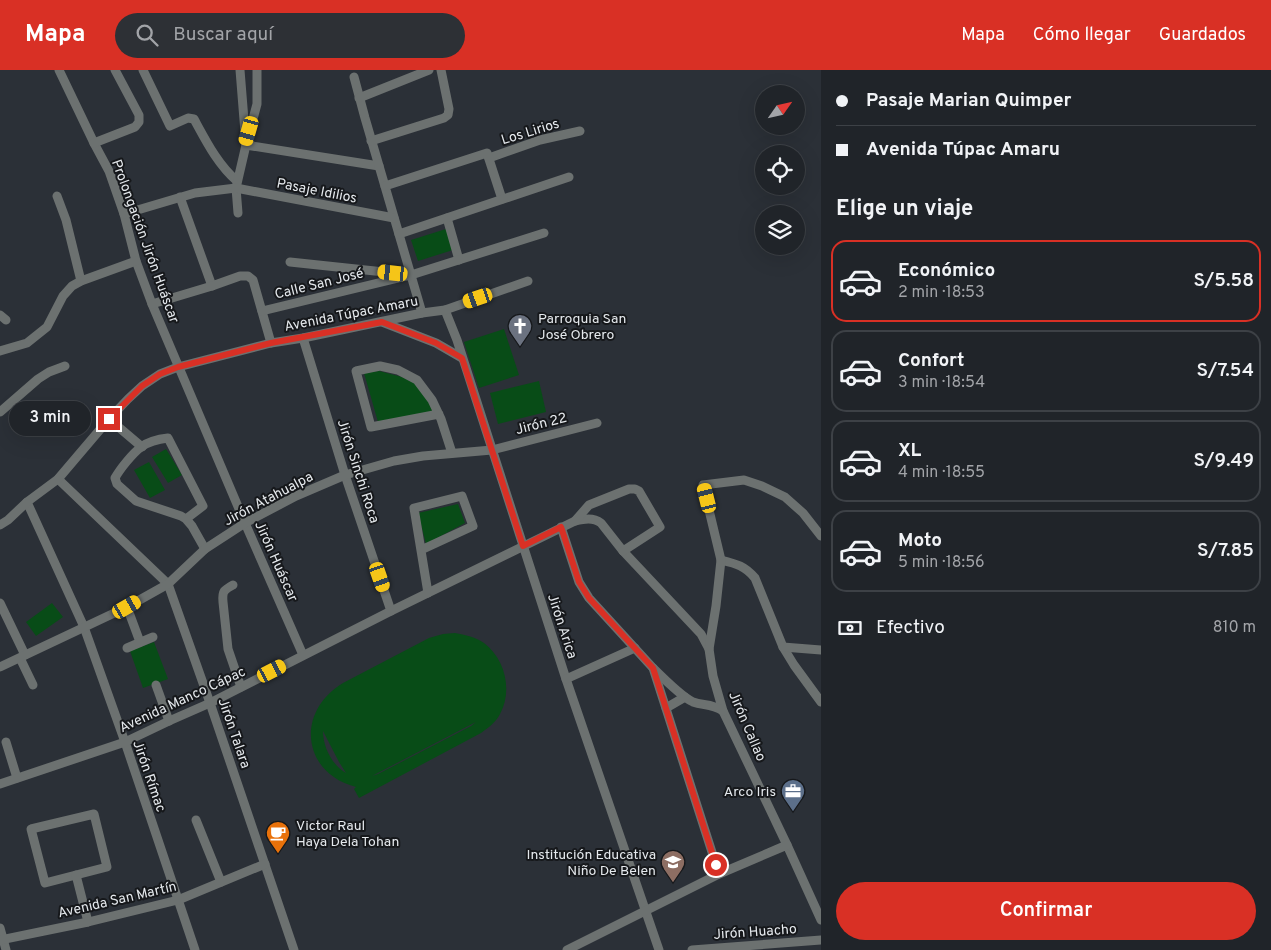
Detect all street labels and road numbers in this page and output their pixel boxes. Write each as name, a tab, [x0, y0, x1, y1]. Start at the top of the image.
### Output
street label: Los Lirios	[499, 116, 562, 149]
street label: Prolongación Jirón Huáscar	[107, 157, 182, 326]
street label: Pasaje Idilios	[275, 175, 358, 208]
street label: Calle San José	[273, 265, 366, 304]
street label: Avenida Túpac Amaru	[283, 293, 420, 336]
street label: Jirón 22	[514, 410, 569, 439]
street label: Jirón Sinchi Roca	[333, 417, 382, 526]
street label: Jirón Atahualpa	[221, 469, 316, 530]
street label: Jirón Huáscar	[250, 519, 301, 605]
street label: Jirón Arica	[543, 592, 580, 661]
street label: Avenida Manco Cápac	[117, 664, 248, 737]
street label: Jirón Callao	[724, 689, 769, 764]
street label: Jirón Talara	[214, 696, 254, 771]
street label: Jirón Rímac	[128, 738, 169, 815]
street label: Avenida San Martín	[56, 879, 178, 922]
street label: Jirón Huacho	[713, 921, 798, 944]

